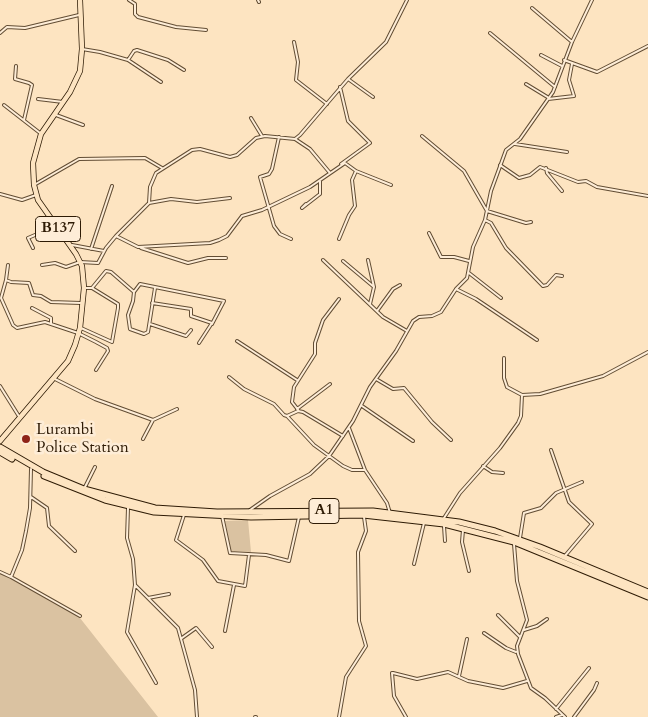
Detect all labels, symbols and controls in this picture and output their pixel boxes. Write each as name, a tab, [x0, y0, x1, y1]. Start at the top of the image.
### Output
road number: B137	[36, 216, 80, 242]
place label: Lurambi Police Station	[36, 420, 129, 458]
marker: Lurambi Police Station	[20, 433, 32, 445]
road number: A1	[309, 498, 339, 524]

